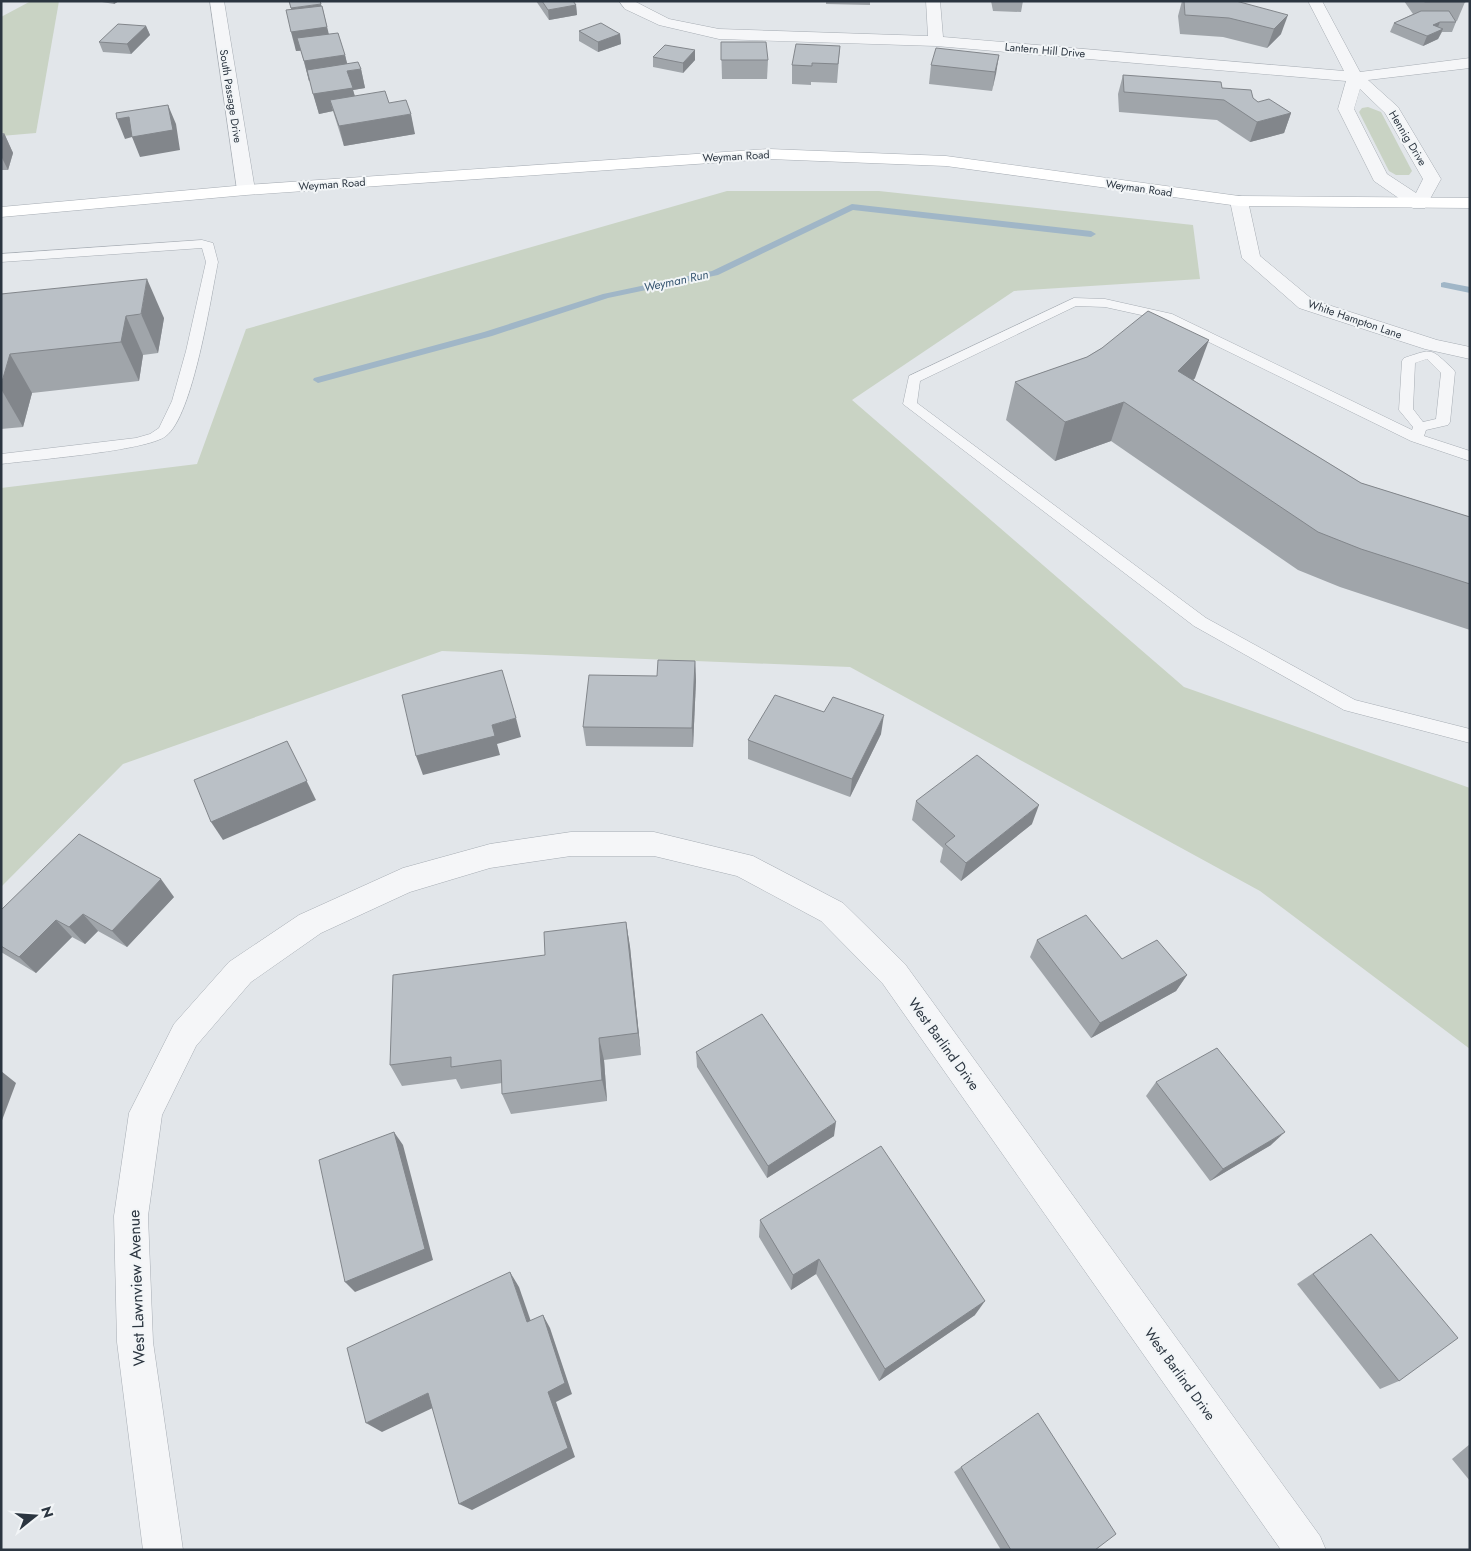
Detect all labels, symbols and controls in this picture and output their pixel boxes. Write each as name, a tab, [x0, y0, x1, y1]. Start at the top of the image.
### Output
street label: Lantern Hill Drive	[1004, 39, 1086, 62]
street label: South Passage Drive	[216, 48, 246, 144]
street label: Hennig Drive	[1385, 107, 1431, 169]
street label: Weyman Road	[702, 146, 770, 166]
street label: Weyman Road	[298, 174, 366, 194]
street label: Weyman Road	[1105, 175, 1173, 201]
water label: Weyman Run	[642, 265, 710, 297]
street label: White Hampton Lane	[1306, 295, 1405, 343]
street label: West Barlind Drive	[904, 994, 984, 1094]
street label: West Lawnview Avenue	[122, 1209, 151, 1367]
street label: West Barlind Drive	[1140, 1324, 1220, 1424]
north arrow	[10, 1491, 60, 1541]
text: N	[36, 1504, 59, 1520]

